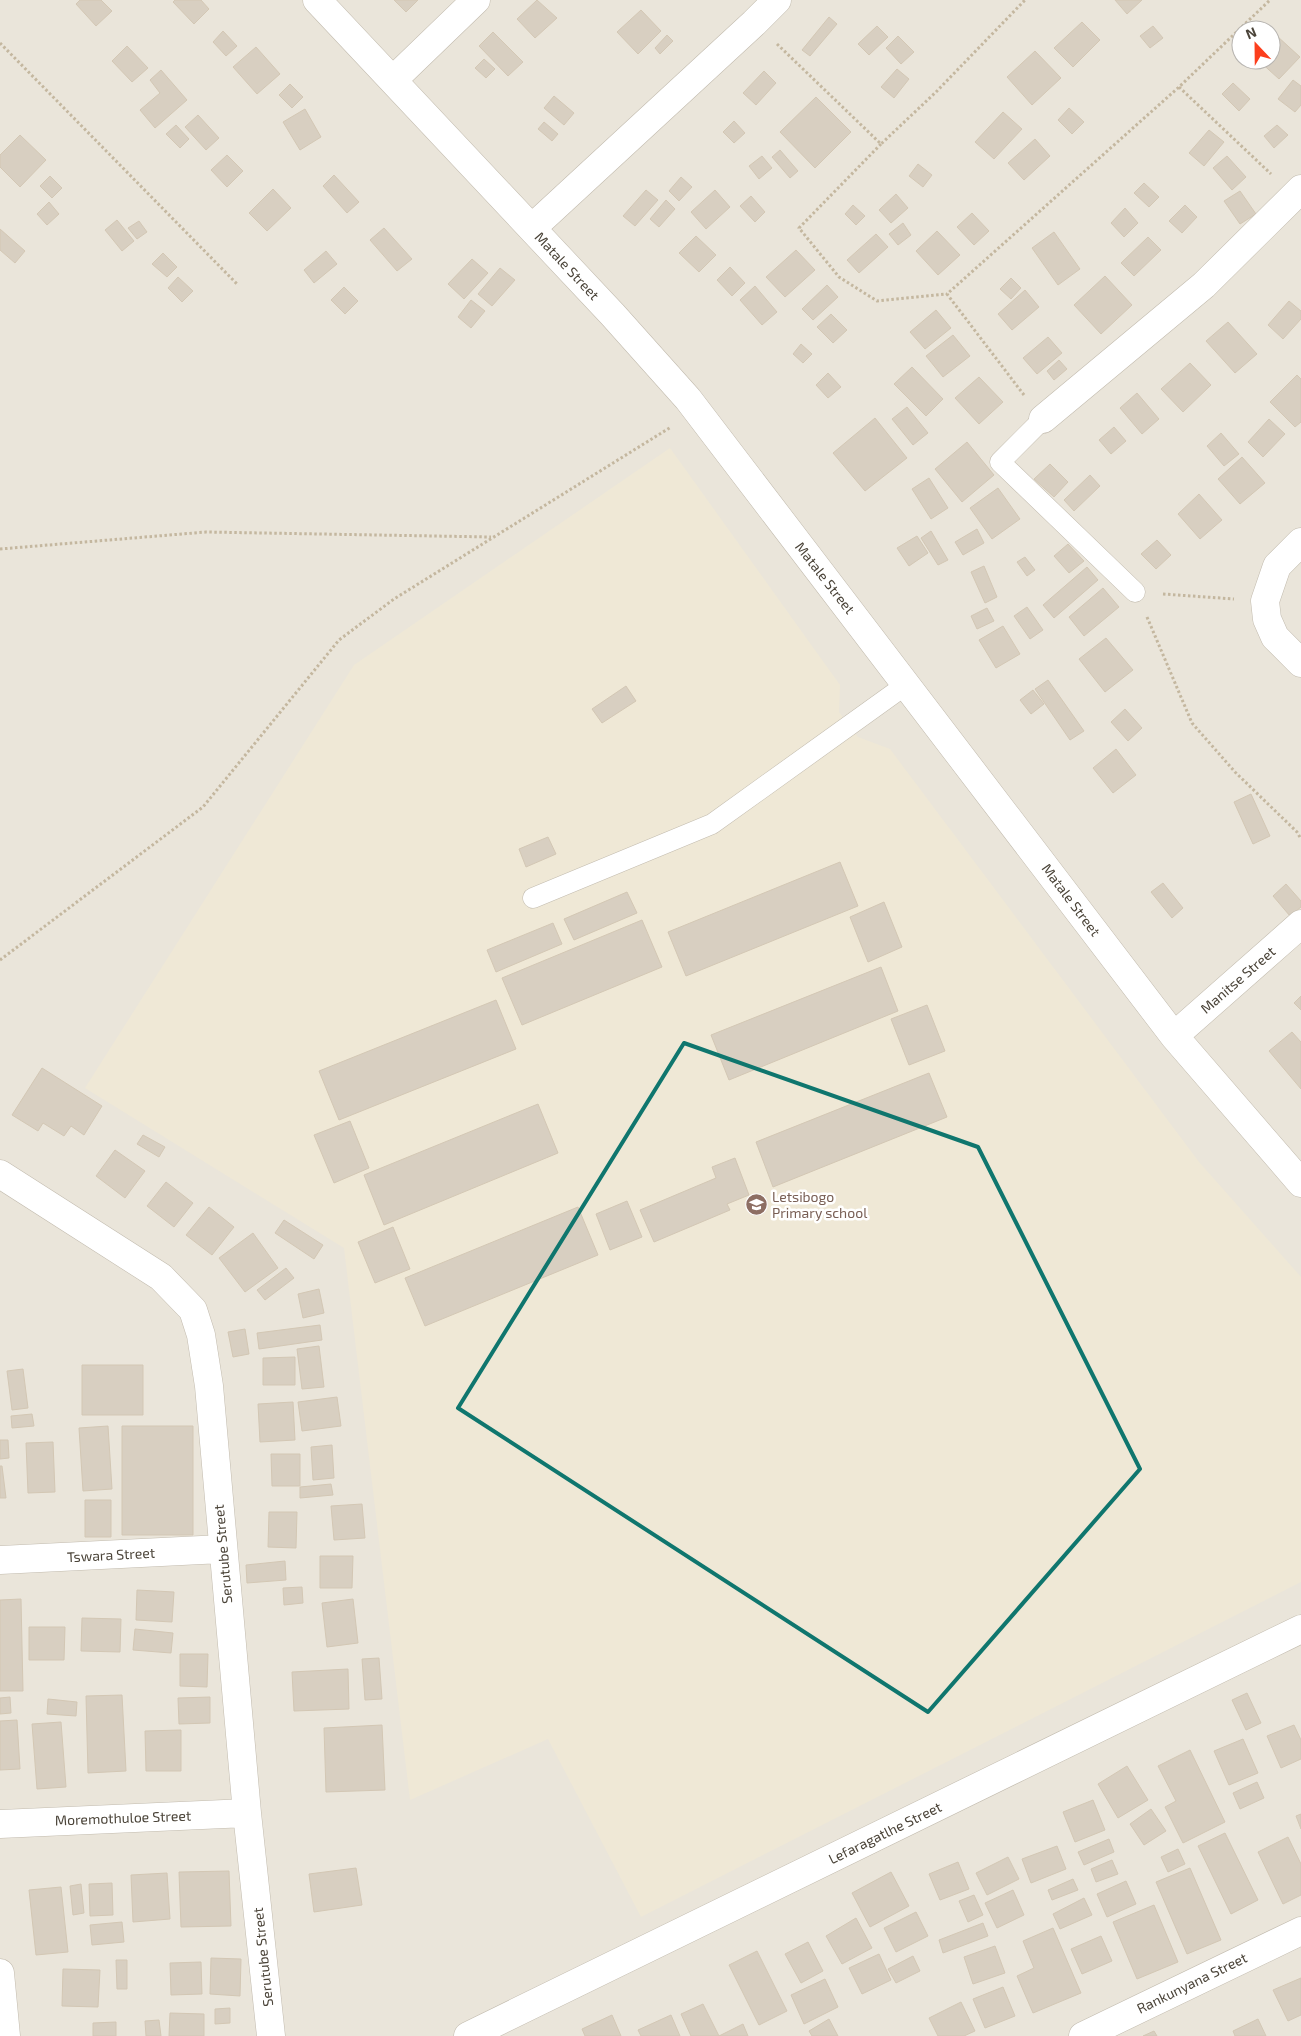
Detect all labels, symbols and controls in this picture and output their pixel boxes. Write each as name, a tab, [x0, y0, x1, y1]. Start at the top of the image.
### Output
north arrow	[1231, 20, 1281, 70]
text: N	[1243, 23, 1259, 42]
street label: Matale Street	[532, 228, 603, 303]
street label: Matale Street	[792, 538, 859, 617]
street label: Matale Street	[1039, 860, 1104, 939]
street label: Manitse Street	[1197, 943, 1279, 1017]
place label: Letsibogo Primary school	[772, 1188, 868, 1221]
school or university icon: Letsibogo Primary school	[744, 1193, 768, 1217]
street label: Serutube Street	[210, 1504, 235, 1605]
street label: Tswara Street	[66, 1544, 156, 1565]
street label: Lefaragatlhe Street	[826, 1798, 944, 1867]
street label: Moremothuloe Street	[54, 1807, 191, 1828]
street label: Serutube Street	[249, 1907, 276, 2008]
street label: Rankunyana Street	[1134, 1948, 1250, 2017]

